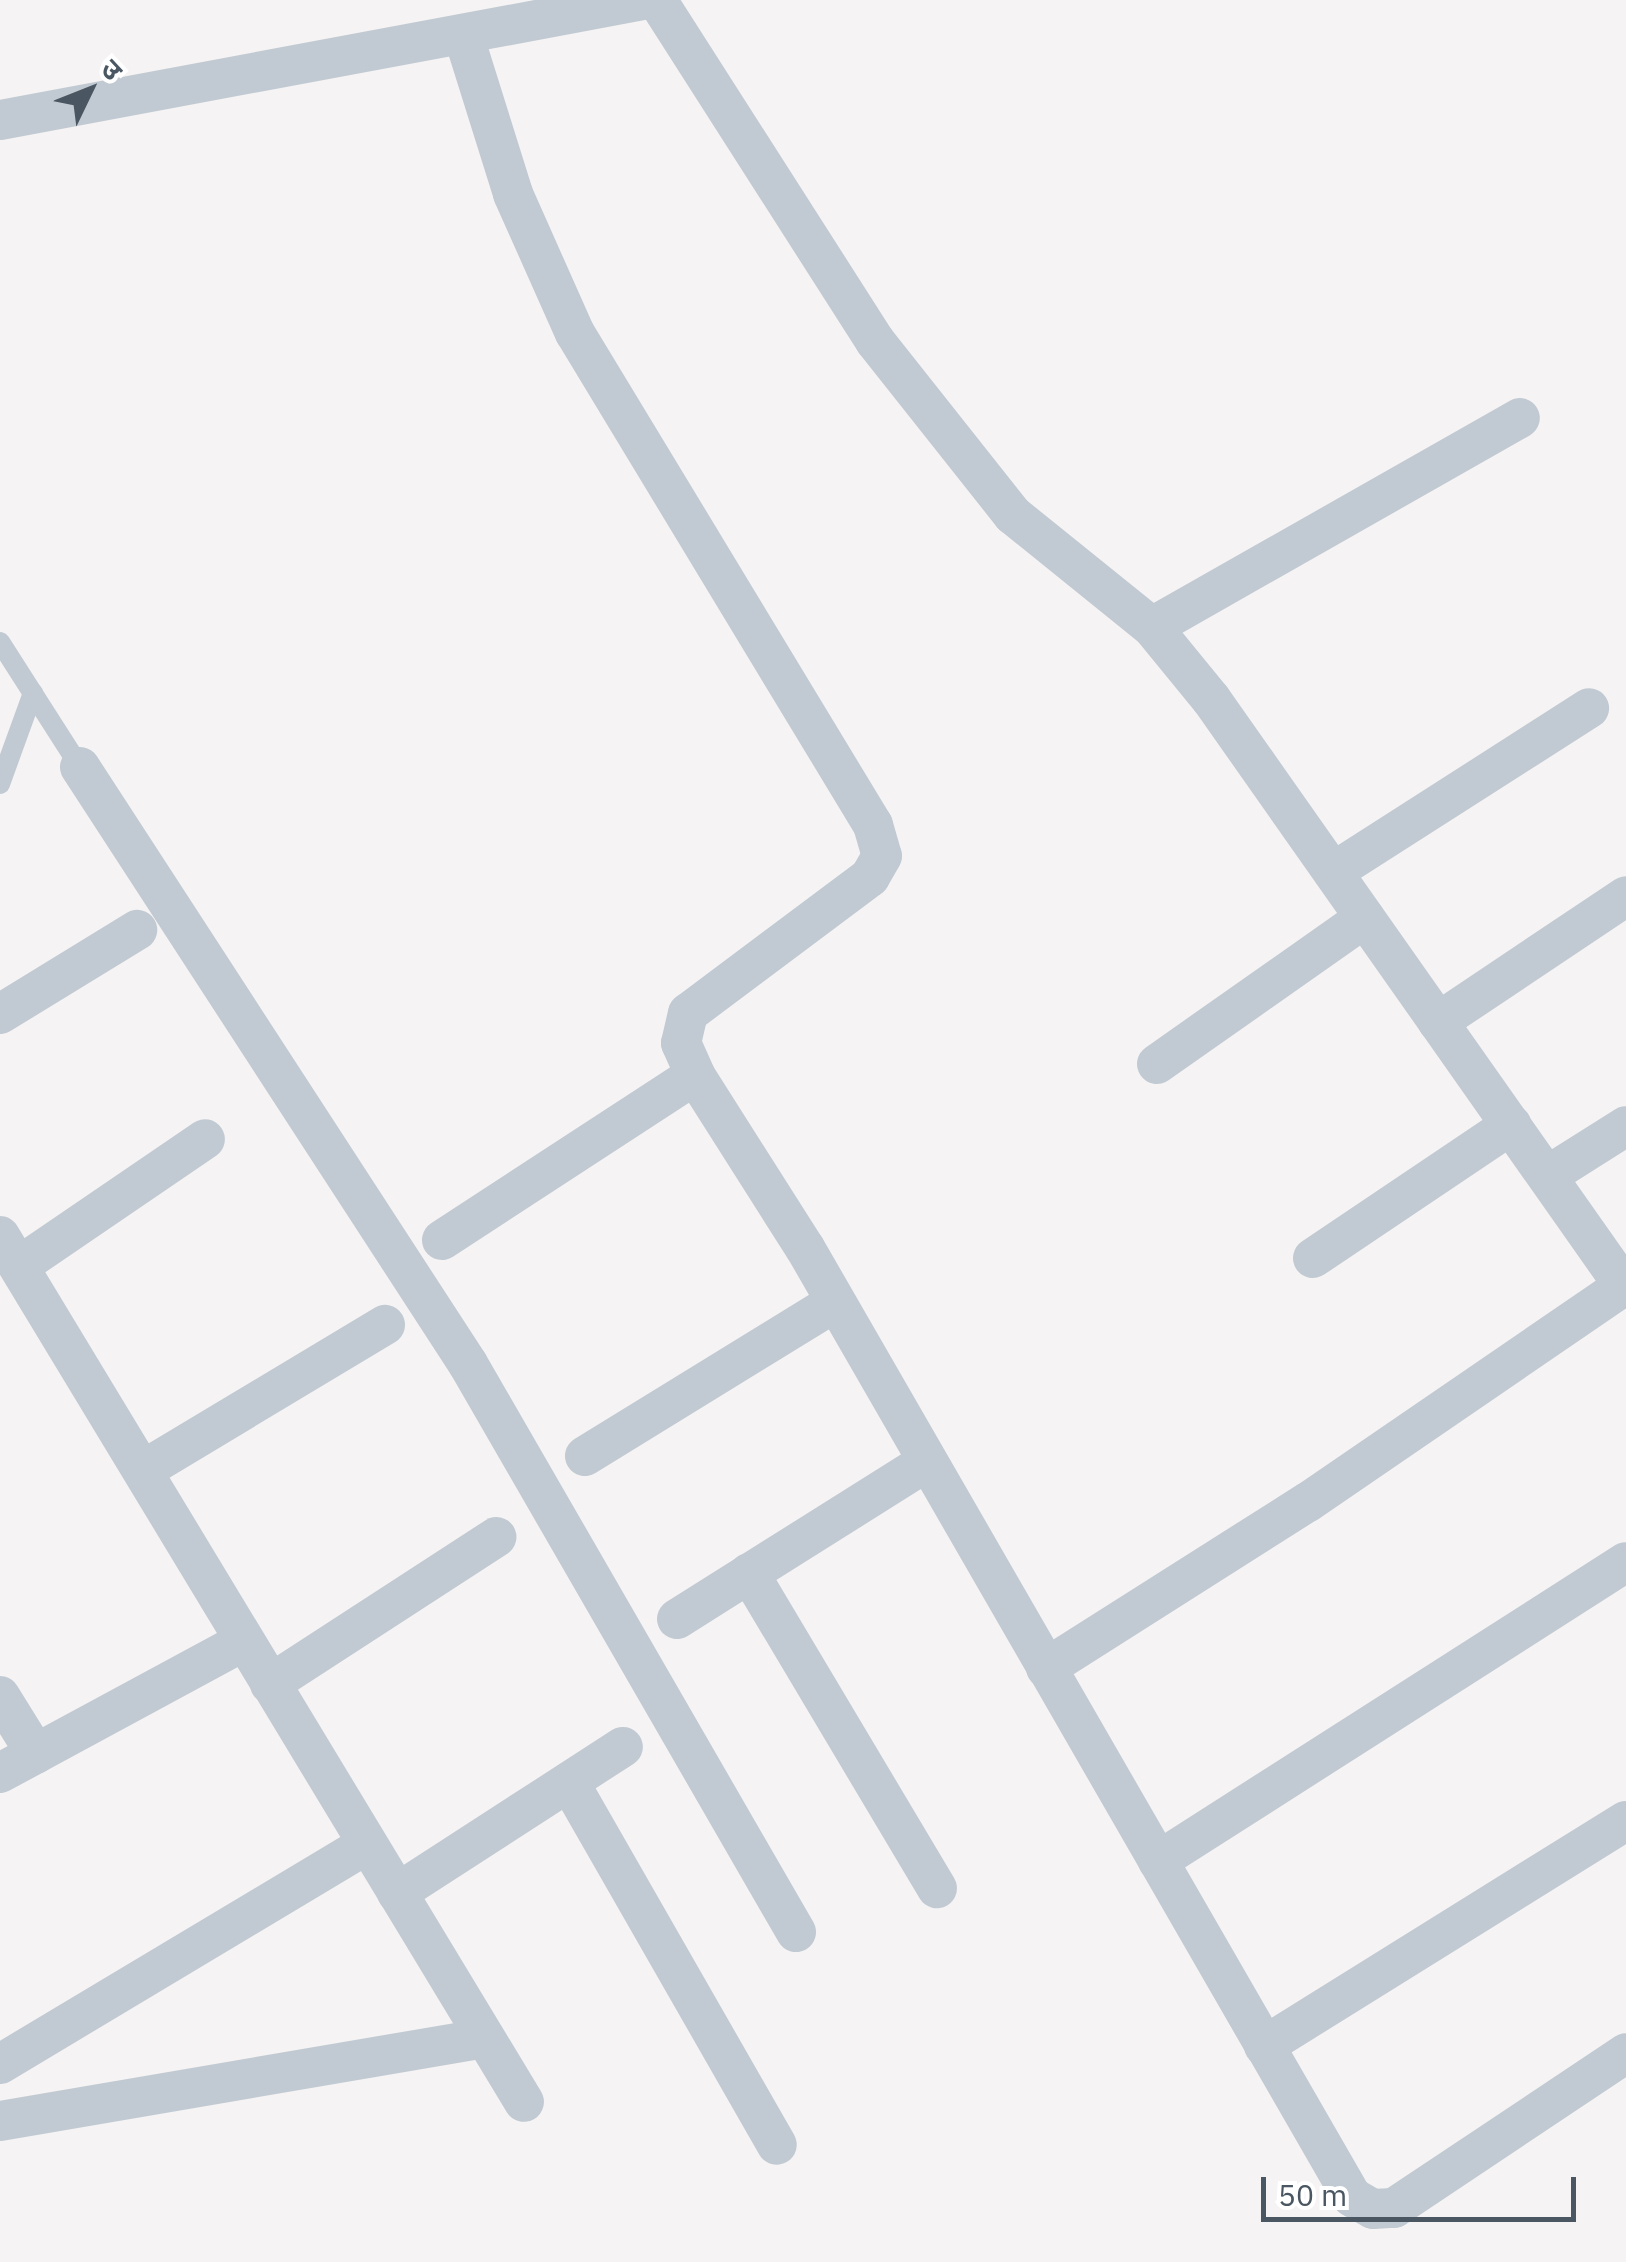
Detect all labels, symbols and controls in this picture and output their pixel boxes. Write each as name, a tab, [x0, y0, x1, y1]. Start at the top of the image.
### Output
north arrow	[40, 40, 140, 140]
text: उ	[93, 51, 131, 88]
scale bar	[1266, 2157, 1581, 2219]
text: 50 m	[1278, 2175, 1347, 2214]

